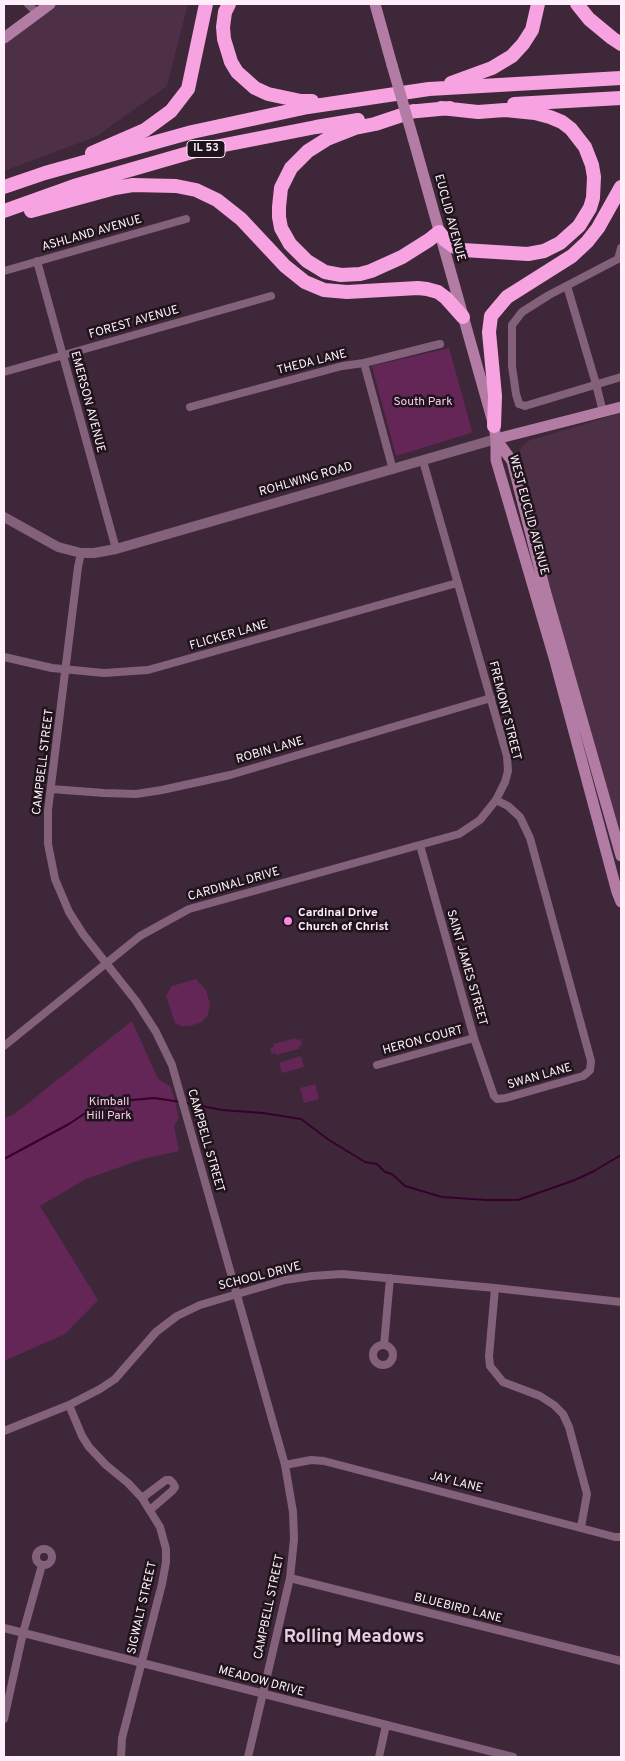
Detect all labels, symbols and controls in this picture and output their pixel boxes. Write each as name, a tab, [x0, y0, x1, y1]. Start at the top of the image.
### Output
road number: IL 53	[187, 140, 225, 158]
street label: EUCLID AVENUE	[430, 173, 468, 263]
street label: ASHLAND AVENUE	[40, 213, 144, 255]
street label: FOREST AVENUE	[87, 303, 181, 343]
street label: THEDA LANE	[276, 347, 348, 379]
street label: EMERSON AVENUE	[67, 350, 107, 454]
park label: South Park	[393, 396, 453, 410]
street label: WEST EUCLID AVENUE	[505, 453, 551, 577]
street label: ROHLWING ROAD	[258, 460, 354, 500]
street label: FLICKER LANE	[188, 618, 270, 654]
street label: FREMONT STREET	[485, 660, 523, 762]
street label: CAMPBELL STREET	[30, 708, 58, 816]
street label: ROBIN LANE	[235, 734, 305, 768]
street label: CARDINAL DRIVE	[186, 865, 282, 905]
place label: Cardinal Drive Church of Christ	[298, 907, 389, 935]
street label: SAINT JAMES STREET	[443, 908, 489, 1028]
marker: Cardinal Drive Church of Christ	[282, 915, 294, 927]
street label: HERON COURT	[381, 1023, 465, 1059]
street label: SWAN LANE	[506, 1061, 574, 1093]
street label: CAMPBELL STREET	[183, 1088, 227, 1194]
park label: Kimball Hill Park	[86, 1096, 132, 1124]
street label: SCHOOL DRIVE	[217, 1260, 303, 1294]
street label: JAY LANE	[428, 1469, 484, 1497]
street label: CAMPBELL STREET	[252, 1553, 288, 1661]
street label: SIGWALT STREET	[125, 1560, 161, 1656]
street label: BLUEBIRD LANE	[412, 1591, 504, 1627]
district label: Rolling Meadows	[284, 1627, 424, 1649]
street label: MEADOW DRIVE	[216, 1664, 306, 1700]

